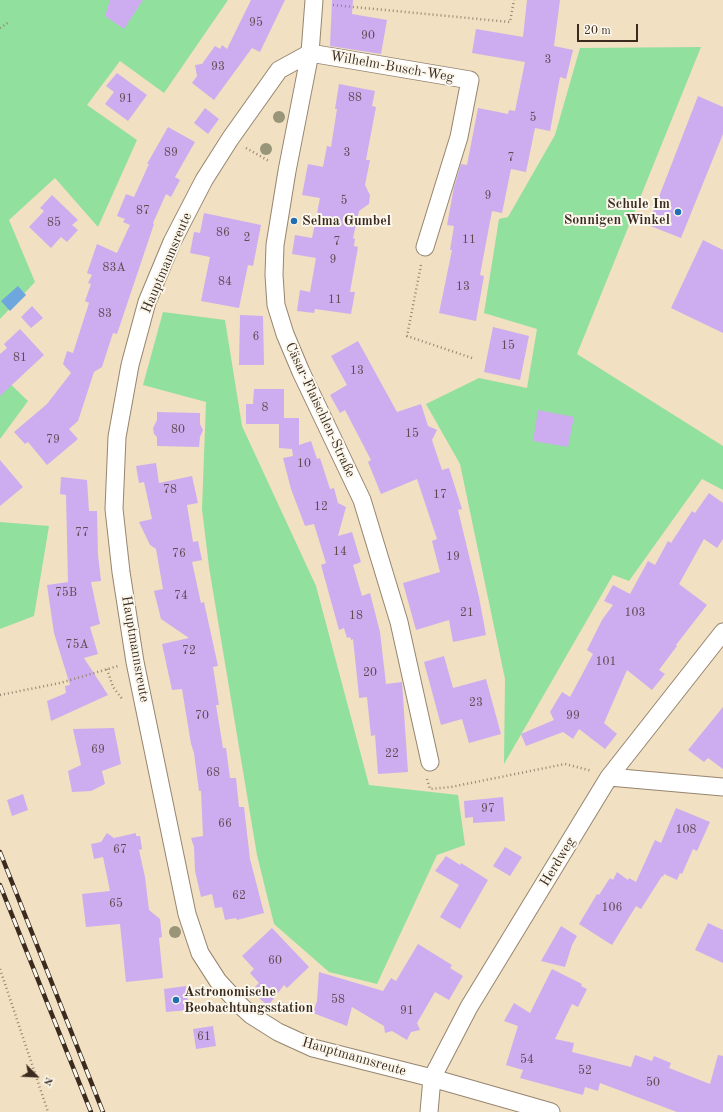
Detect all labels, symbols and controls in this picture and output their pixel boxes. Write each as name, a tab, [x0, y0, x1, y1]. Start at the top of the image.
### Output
house number: 95	[249, 16, 263, 30]
scale bar	[579, 16, 640, 42]
text: 20 m	[584, 25, 611, 37]
house number: 90	[361, 29, 375, 43]
street label: Wilhelm-Busch-Weg	[329, 48, 455, 86]
house number: 3	[545, 53, 551, 67]
house number: 93	[211, 60, 225, 74]
house number: 88	[348, 91, 362, 105]
house number: 91	[119, 92, 133, 106]
house number: 5	[530, 111, 536, 125]
house number: 89	[164, 146, 178, 160]
house number: 3	[344, 146, 350, 160]
house number: 7	[508, 151, 514, 165]
house number: 9	[485, 189, 491, 203]
house number: 5	[341, 194, 347, 208]
place label: Schule Im Sonnigen Winkel	[564, 196, 670, 228]
house number: 87	[136, 204, 150, 218]
marker: Schule Im Sonnigen Winkel	[673, 207, 683, 217]
street label: Hauptmannsreute	[138, 210, 196, 316]
place label: Selma Gumbel	[302, 213, 391, 229]
house number: 85	[47, 216, 61, 230]
marker: Selma Gumbel	[289, 216, 299, 226]
house number: 86	[216, 226, 230, 240]
house number: 2	[244, 231, 250, 245]
house number: 11	[462, 233, 476, 247]
house number: 7	[334, 235, 340, 249]
house number: 9	[330, 253, 336, 267]
house number: 83A	[102, 261, 126, 275]
house number: 84	[218, 275, 232, 289]
house number: 13	[456, 280, 470, 294]
house number: 11	[328, 293, 342, 307]
house number: 83	[98, 307, 112, 321]
house number: 6	[253, 330, 259, 344]
house number: 15	[501, 339, 515, 353]
street label: Cäsar-Flaischlen-Straße	[281, 340, 359, 480]
house number: 81	[13, 351, 27, 365]
house number: 13	[350, 364, 364, 378]
house number: 8	[262, 401, 268, 415]
house number: 80	[171, 423, 185, 437]
house number: 15	[405, 427, 419, 441]
house number: 79	[46, 433, 60, 447]
house number: 10	[297, 457, 311, 471]
house number: 78	[163, 483, 177, 497]
house number: 17	[433, 488, 447, 502]
house number: 12	[314, 500, 328, 514]
house number: 77	[75, 526, 89, 540]
house number: 14	[333, 545, 347, 559]
house number: 76	[172, 547, 186, 561]
house number: 19	[446, 550, 460, 564]
house number: 75B	[55, 586, 77, 600]
house number: 74	[174, 589, 188, 603]
street label: Hauptmannsreute	[117, 594, 153, 704]
house number: 21	[460, 606, 474, 620]
house number: 103	[625, 606, 645, 620]
house number: 18	[349, 609, 363, 623]
house number: 75A	[65, 638, 89, 652]
house number: 72	[182, 644, 196, 658]
house number: 101	[596, 655, 616, 669]
house number: 20	[363, 666, 377, 680]
house number: 23	[469, 696, 483, 710]
house number: 70	[195, 709, 209, 723]
house number: 99	[566, 709, 580, 723]
house number: 69	[91, 743, 105, 757]
house number: 22	[385, 747, 399, 761]
house number: 68	[206, 766, 220, 780]
house number: 97	[481, 802, 495, 816]
house number: 66	[218, 817, 232, 831]
house number: 108	[676, 823, 696, 837]
street label: Herdweg	[537, 834, 579, 890]
house number: 67	[113, 843, 127, 857]
house number: 62	[232, 889, 246, 903]
house number: 65	[109, 897, 123, 911]
house number: 106	[602, 901, 622, 915]
house number: 60	[268, 954, 282, 968]
place label: Astronomische Beobachtungsstation	[184, 984, 313, 1016]
house number: 58	[331, 993, 345, 1007]
marker: Astronomische Beobachtungsstation	[171, 995, 181, 1005]
house number: 91	[400, 1004, 414, 1018]
house number: 61	[197, 1030, 211, 1044]
street label: Hauptmannsreute	[300, 1034, 408, 1080]
house number: 54	[520, 1053, 534, 1067]
north arrow	[16, 1056, 56, 1096]
house number: 52	[578, 1064, 592, 1078]
text: N	[41, 1075, 54, 1087]
house number: 50	[646, 1076, 660, 1090]

